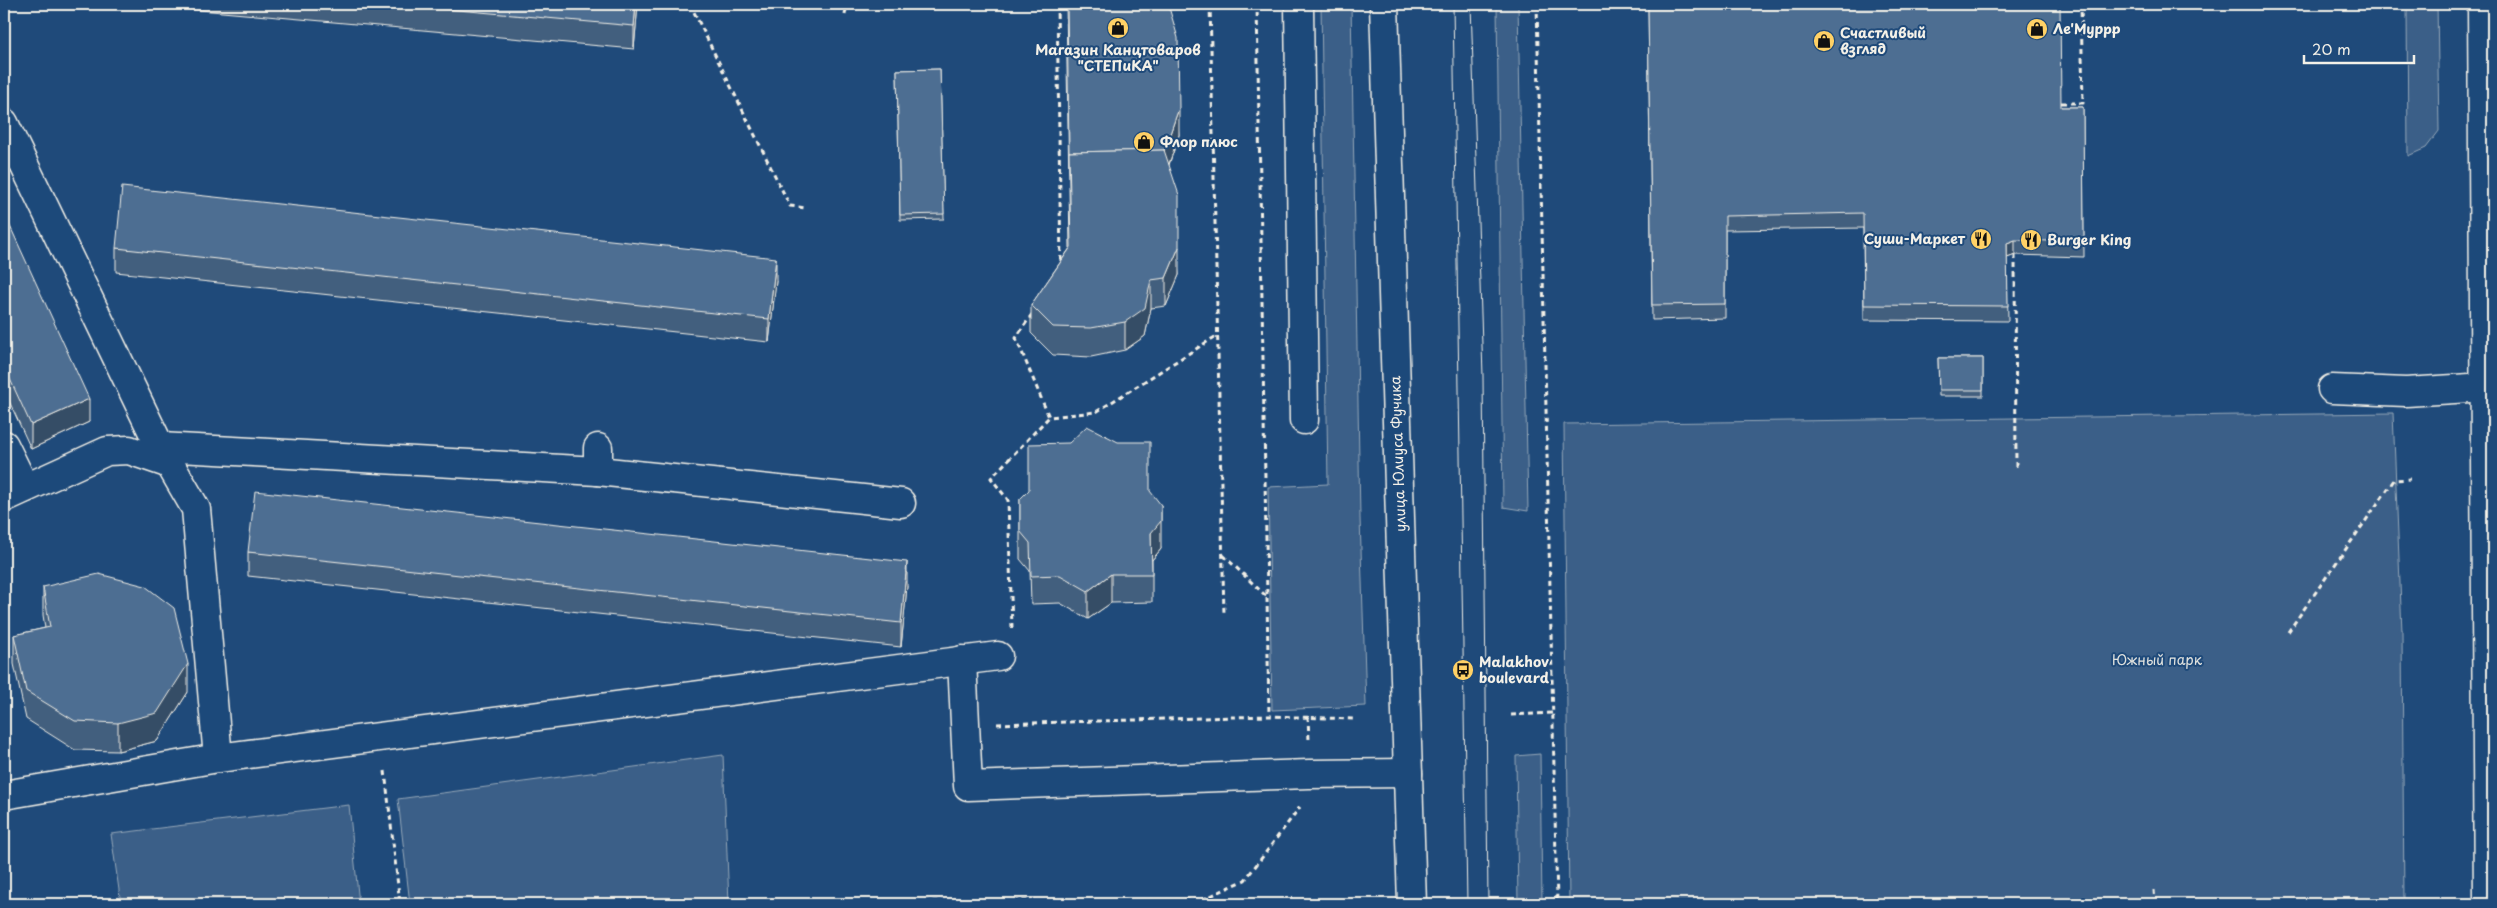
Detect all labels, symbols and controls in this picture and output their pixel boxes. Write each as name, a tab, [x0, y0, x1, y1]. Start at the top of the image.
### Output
shop icon: Магазин Канцтоваров "СТЕПиКА"	[1106, 16, 1130, 40]
shop icon: Ле'Муррр	[2025, 17, 2049, 41]
place label: Ле'Муррр	[2053, 18, 2121, 39]
place label: Счастливый взгляд	[1840, 22, 1926, 59]
shop icon: Счастливый взгляд	[1812, 29, 1836, 53]
scale bar	[2304, 32, 2414, 64]
text: 20 m	[2312, 37, 2351, 60]
place label: Магазин Канцтоваров "СТЕПиКА"	[1035, 39, 1201, 76]
shop icon: Флор плюс	[1132, 130, 1156, 154]
place label: Флор плюс	[1160, 131, 1238, 152]
restaurant icon: Суши-Маркет	[1969, 227, 1993, 251]
place label: Суши-Маркет	[1864, 228, 1966, 249]
restaurant icon: Burger King	[2019, 228, 2043, 252]
place label: Burger King	[2047, 229, 2131, 250]
street label: улица Юлиуса Фучика	[1384, 375, 1411, 532]
park label: Южный парк	[2112, 649, 2203, 670]
place label: Malakhov boulevard	[1479, 651, 1550, 688]
bus stop icon: Malakhov boulevard	[1451, 658, 1475, 682]

